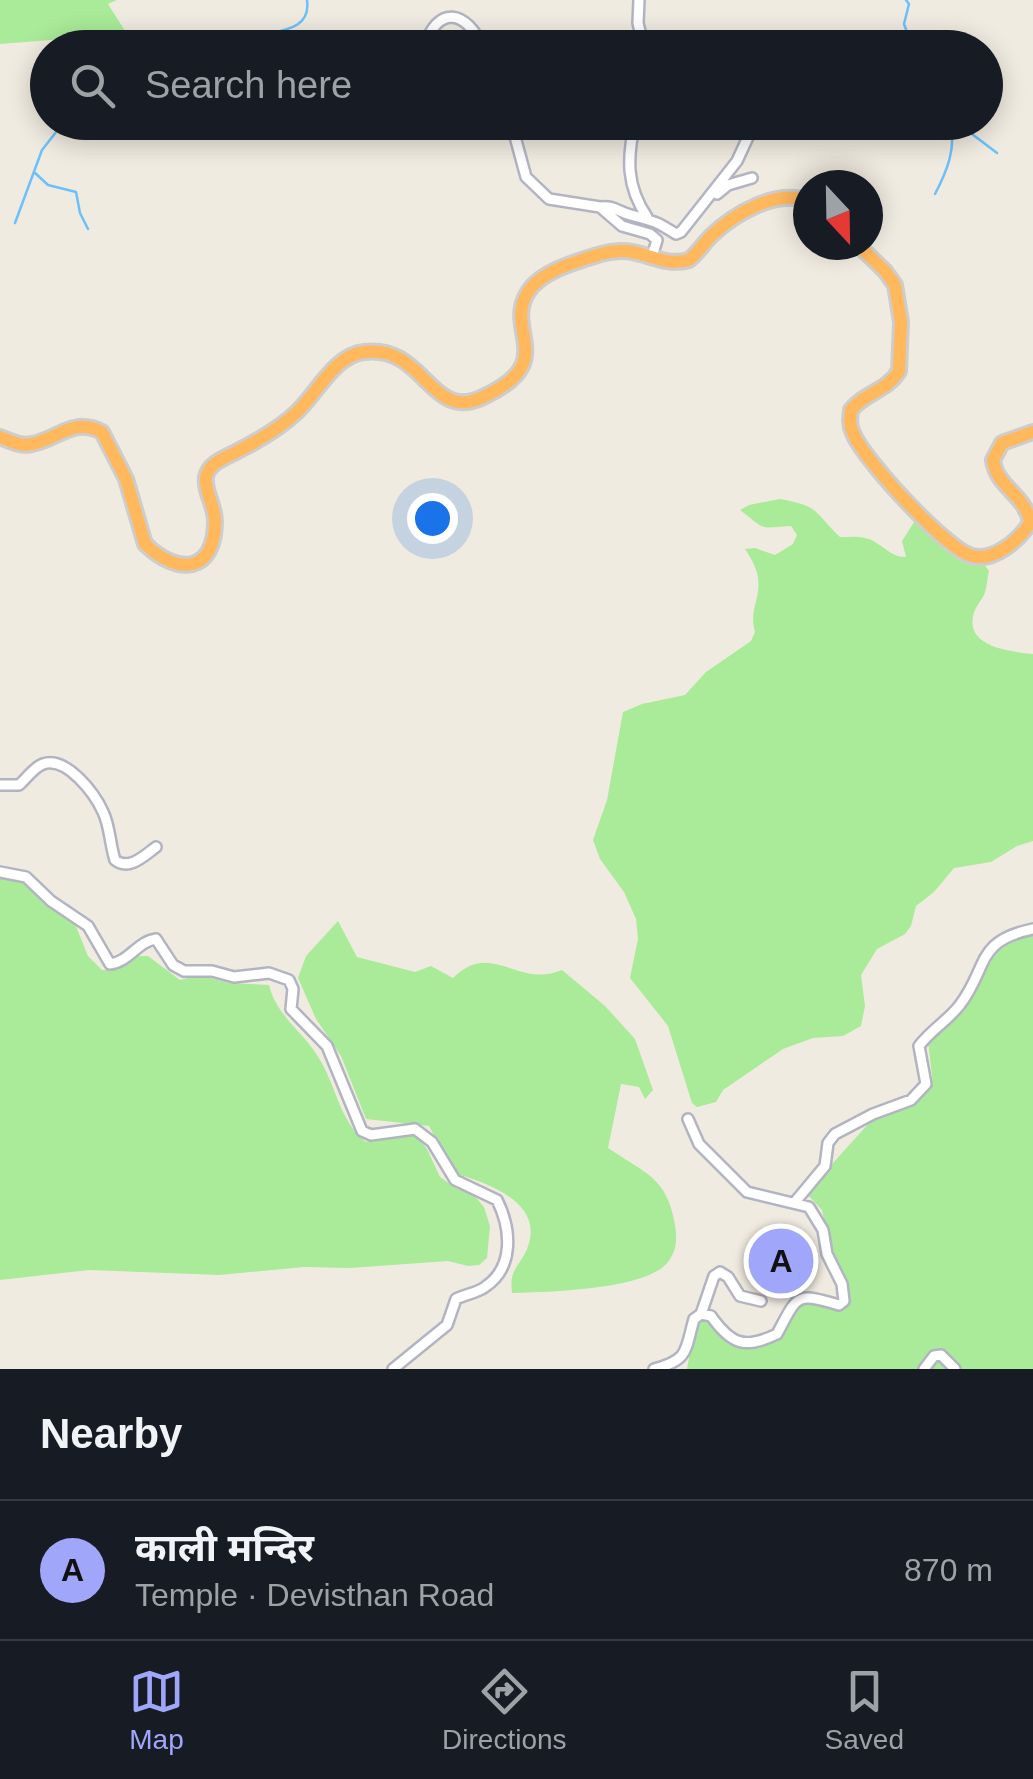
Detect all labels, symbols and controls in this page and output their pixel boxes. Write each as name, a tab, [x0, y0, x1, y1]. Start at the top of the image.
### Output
search box	[30, 30, 1003, 140]
icon: search	[65, 58, 120, 113]
text: Search here	[145, 64, 352, 106]
north arrow	[793, 170, 883, 260]
your location	[407, 493, 458, 544]
pin: A	[748, 1224, 814, 1298]
text: Nearby	[40, 1410, 182, 1457]
text: काली मन्दिर	[135, 1527, 314, 1569]
text: A	[61, 1552, 84, 1588]
text: 870 m	[904, 1552, 993, 1588]
text: Temple · Devisthan Road	[135, 1577, 494, 1613]
tab: Map	[129, 1664, 184, 1756]
tab: Directions	[442, 1664, 567, 1756]
tab: Saved	[825, 1664, 904, 1756]

